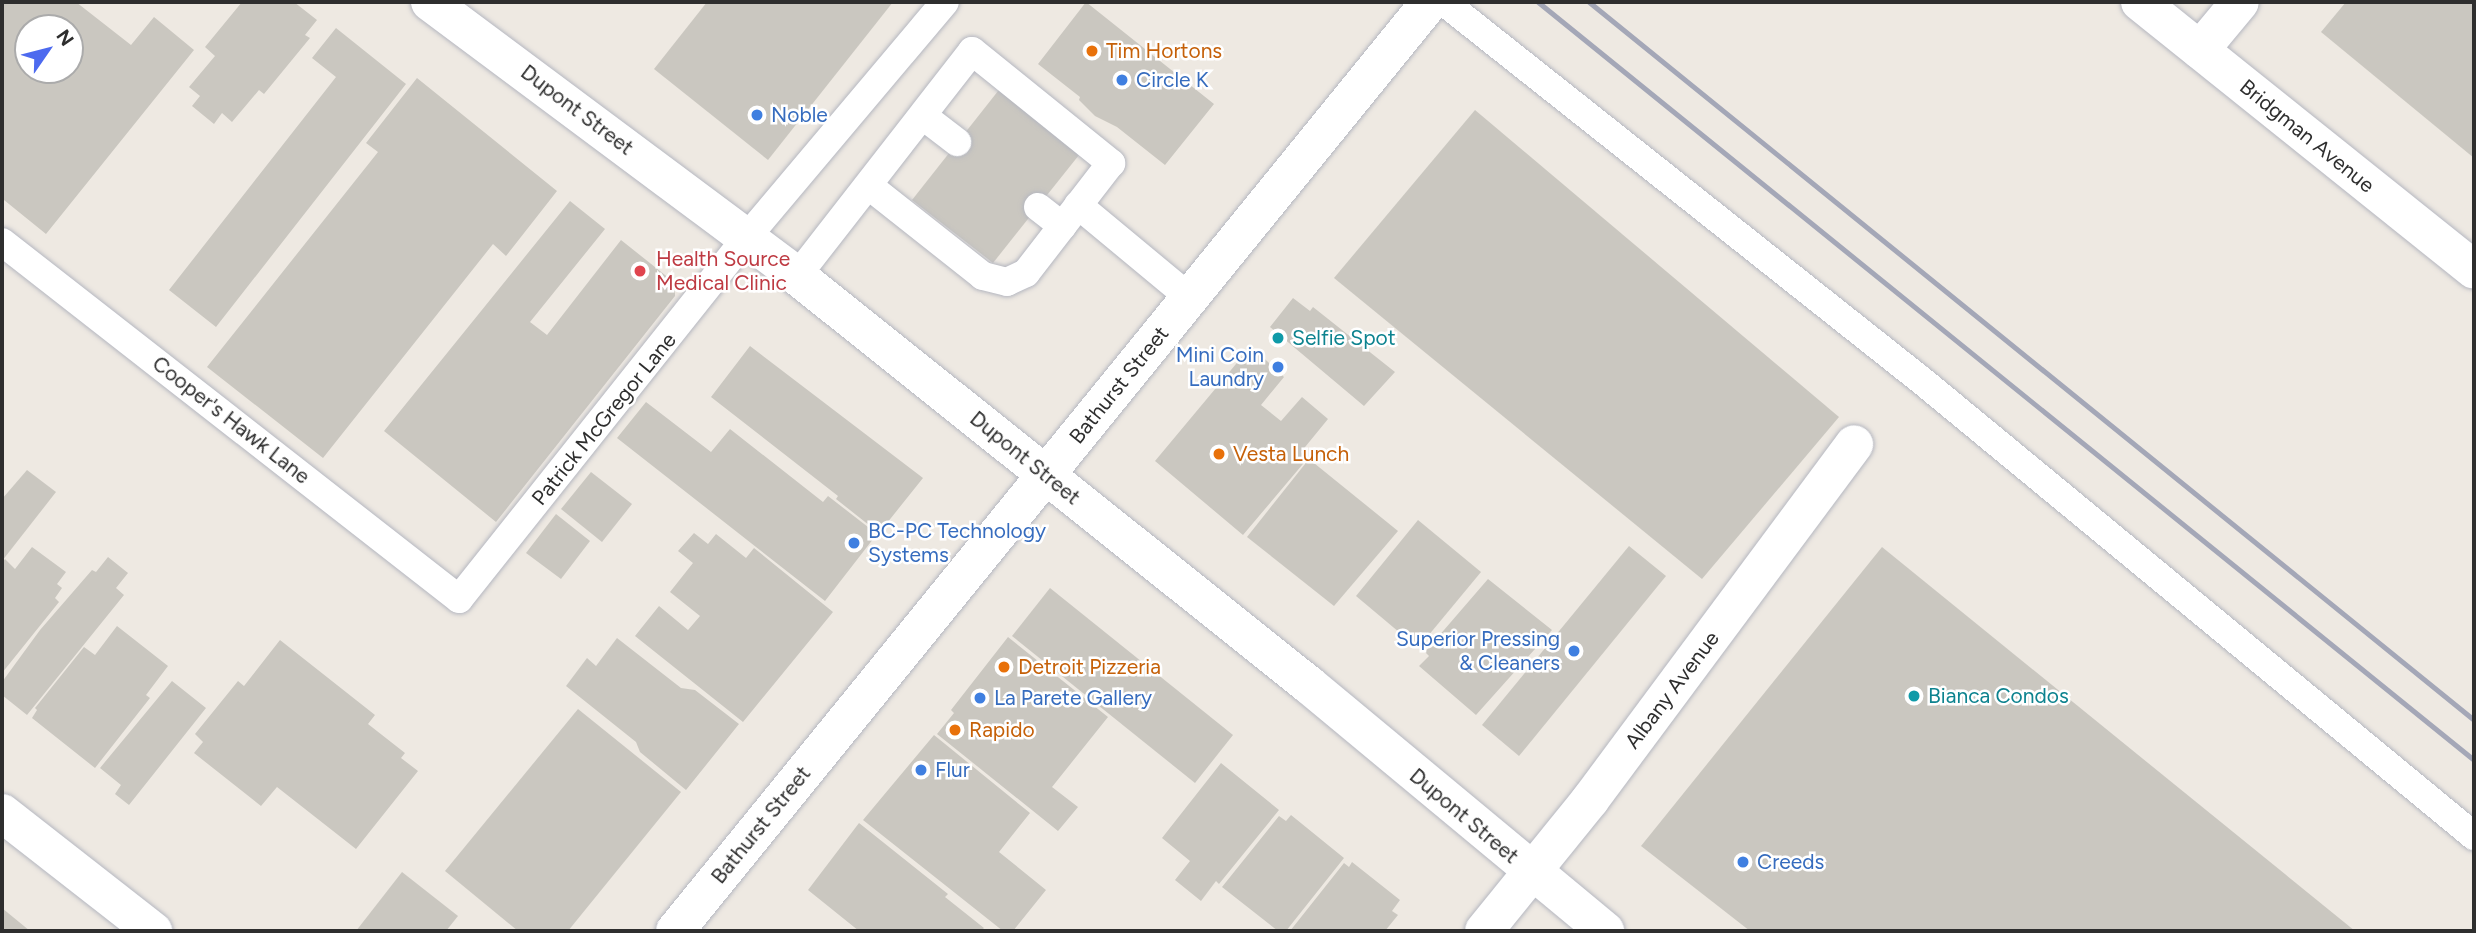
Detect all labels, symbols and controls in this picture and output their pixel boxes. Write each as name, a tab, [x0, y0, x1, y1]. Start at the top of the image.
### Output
north arrow	[14, 14, 84, 84]
text: N	[51, 25, 79, 50]
place label: Tim Hortons	[1106, 38, 1222, 64]
marker: Tim Hortons	[1084, 43, 1100, 59]
street label: Dupont Street	[516, 59, 638, 161]
place label: Circle K	[1136, 67, 1209, 93]
marker: Circle K	[1114, 72, 1130, 88]
street label: Bridgman Avenue	[2235, 74, 2379, 198]
place label: Noble	[771, 102, 828, 128]
marker: Noble	[749, 107, 765, 123]
place label: Health Source Medical Clinic	[656, 246, 790, 296]
marker: Health Source Medical Clinic	[630, 261, 650, 281]
street label: Bathurst Street	[1064, 321, 1174, 449]
place label: Selfie Spot	[1292, 325, 1396, 351]
street label: Patrick McGregor Lane	[527, 328, 681, 510]
marker: Selfie Spot	[1270, 330, 1286, 346]
place label: Mini Coin Laundry	[1176, 342, 1264, 392]
street label: Cooper's Hawk Lane	[147, 351, 315, 489]
marker: Mini Coin Laundry	[1270, 359, 1286, 375]
street label: Dupont Street	[965, 406, 1085, 510]
place label: Vesta Lunch	[1233, 441, 1349, 467]
marker: Vesta Lunch	[1211, 446, 1227, 462]
place label: BC-PC Technology Systems	[868, 518, 1046, 568]
marker: BC-PC Technology Systems	[846, 535, 862, 551]
place label: Superior Pressing & Cleaners	[1396, 626, 1560, 676]
street label: Albany Avenue	[1620, 626, 1724, 754]
marker: Superior Pressing & Cleaners	[1566, 643, 1582, 659]
place label: Detroit Pizzeria	[1018, 654, 1161, 680]
marker: Detroit Pizzeria	[996, 659, 1012, 675]
place label: Bianca Condos	[1928, 683, 2069, 709]
place label: La Parete Gallery	[994, 685, 1152, 711]
marker: Bianca Condos	[1906, 688, 1922, 704]
marker: La Parete Gallery	[972, 690, 988, 706]
place label: Rapido	[969, 717, 1035, 743]
marker: Rapido	[947, 722, 963, 738]
place label: Flur	[935, 757, 970, 783]
street label: Bathurst Street	[706, 761, 816, 889]
marker: Flur	[913, 762, 929, 778]
street label: Dupont Street	[1404, 763, 1524, 869]
place label: Creeds	[1757, 849, 1824, 875]
marker: Creeds	[1735, 854, 1751, 870]

